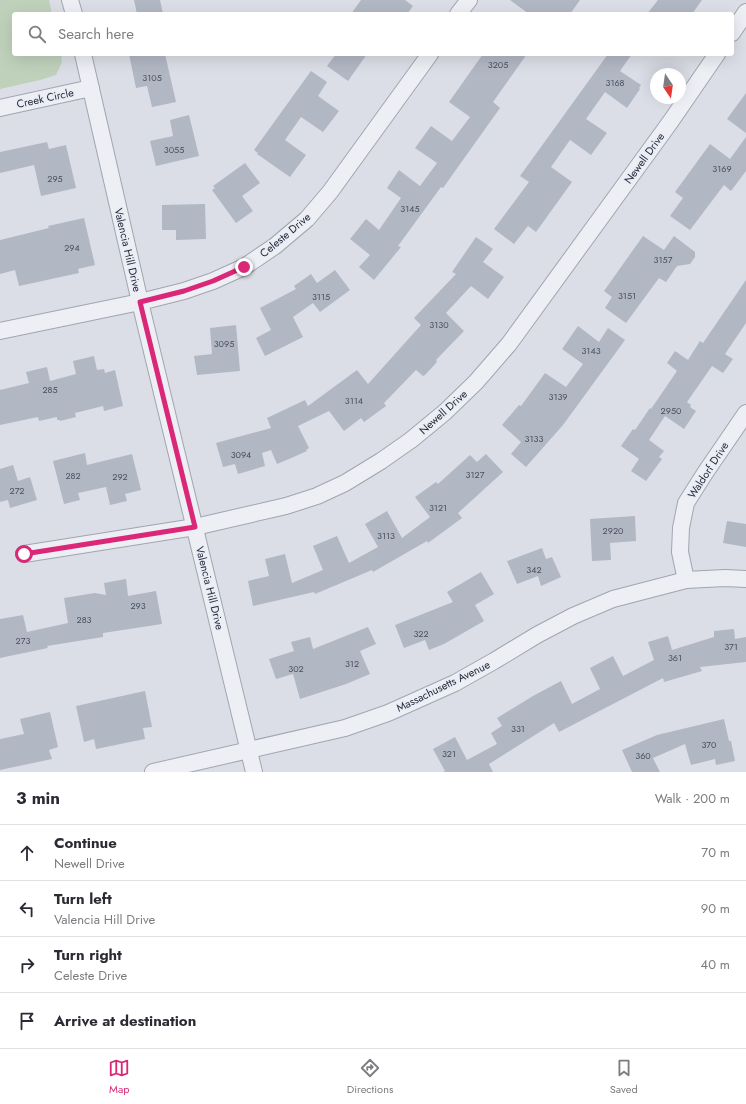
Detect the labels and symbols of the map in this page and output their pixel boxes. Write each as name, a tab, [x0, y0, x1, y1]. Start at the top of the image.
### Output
house number: 3205	[488, 58, 508, 71]
north arrow	[650, 68, 686, 104]
house number: 3105	[142, 71, 162, 84]
house number: 3168	[605, 76, 625, 89]
street label: Creek Circle	[15, 84, 75, 112]
street label: Newell Drive	[620, 129, 668, 187]
house number: 3055	[164, 143, 184, 156]
house number: 3169	[712, 162, 732, 175]
house number: 295	[47, 172, 63, 185]
house number: 3145	[400, 202, 420, 215]
street label: Valencia Hill Drive	[111, 206, 146, 294]
street label: Celeste Drive	[256, 209, 314, 261]
house number: 294	[64, 241, 80, 254]
house number: 3157	[654, 253, 673, 266]
route end	[235, 258, 253, 276]
house number: 3151	[618, 289, 636, 302]
house number: 3115	[312, 290, 330, 303]
house number: 3130	[429, 318, 449, 331]
house number: 3095	[214, 337, 234, 350]
house number: 3143	[581, 344, 601, 357]
house number: 285	[42, 383, 58, 396]
street label: Newell Drive	[415, 386, 471, 438]
house number: 3139	[548, 390, 568, 403]
house number: 3114	[345, 394, 363, 407]
house number: 2950	[661, 404, 682, 417]
house number: 3133	[525, 432, 543, 445]
street label: Waldorf Drive	[684, 438, 732, 501]
house number: 3094	[231, 448, 251, 461]
house number: 3127	[466, 468, 485, 481]
house number: 282	[65, 469, 81, 482]
house number: 292	[112, 470, 128, 483]
house number: 272	[10, 484, 24, 497]
house number: 3121	[429, 501, 447, 514]
house number: 2920	[603, 524, 624, 537]
house number: 3113	[377, 529, 395, 542]
route start	[15, 545, 33, 563]
street label: Valencia Hill Drive	[192, 545, 228, 632]
house number: 342	[526, 563, 542, 576]
house number: 293	[130, 599, 146, 612]
house number: 283	[77, 613, 92, 626]
house number: 322	[413, 627, 429, 640]
house number: 273	[16, 634, 30, 647]
house number: 371	[724, 640, 738, 653]
house number: 361	[668, 651, 682, 664]
street label: Massachusetts Avenue	[393, 656, 493, 716]
house number: 312	[345, 657, 359, 670]
house number: 302	[288, 662, 304, 675]
house number: 331	[511, 722, 525, 735]
house number: 370	[702, 738, 717, 751]
house number: 321	[442, 747, 456, 760]
house number: 360	[635, 749, 651, 762]

